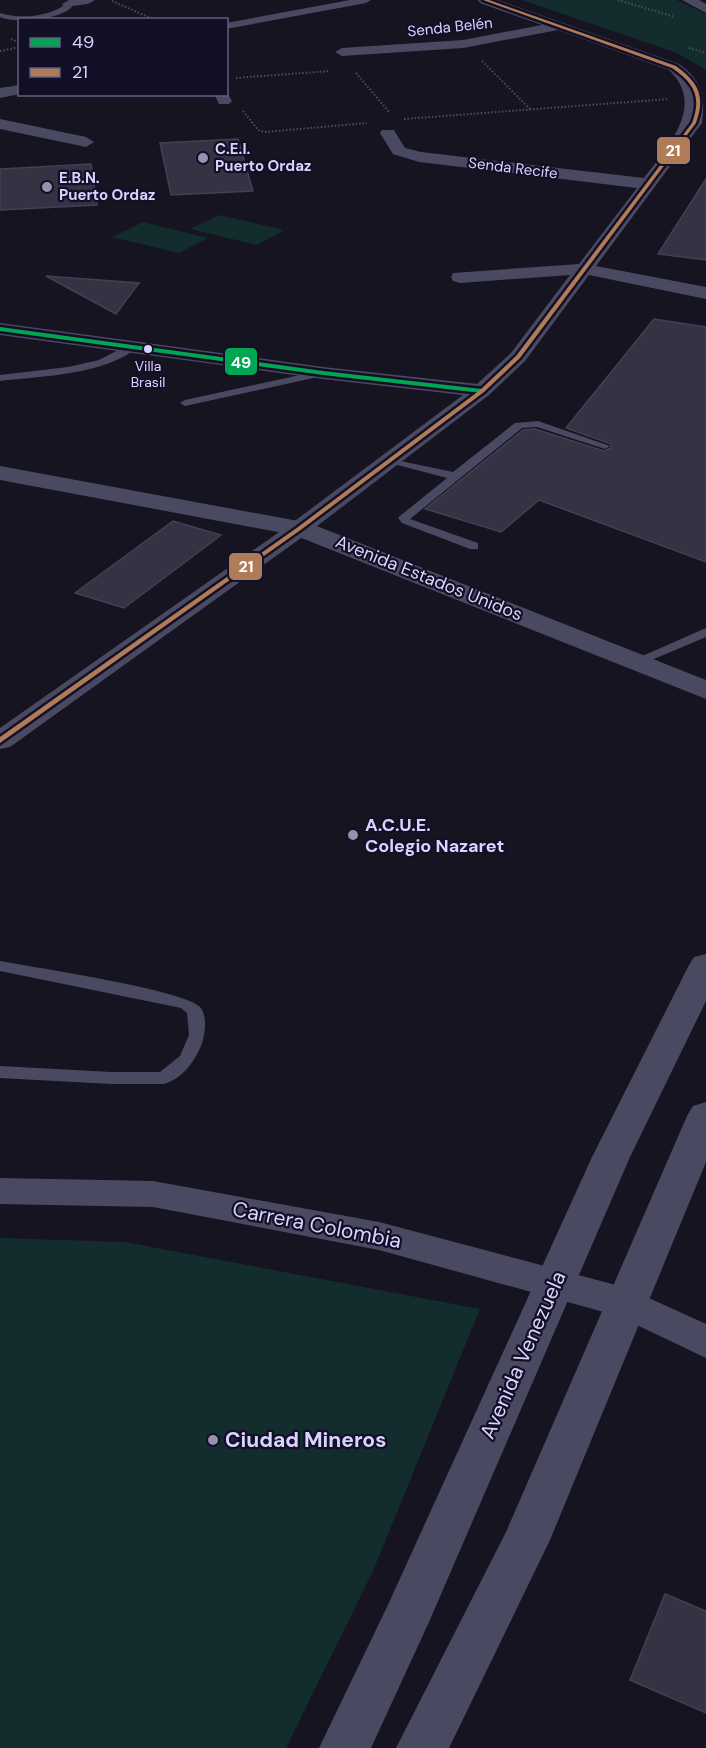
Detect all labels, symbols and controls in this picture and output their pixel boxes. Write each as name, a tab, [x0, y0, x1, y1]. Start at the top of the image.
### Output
street label: Senda Belén	[406, 13, 494, 41]
legend	[18, 18, 228, 96]
text: 49	[72, 30, 94, 54]
text: 21	[72, 60, 88, 84]
line badge: 21	[656, 136, 691, 165]
place label: C.E.I. Puerto Ordaz	[215, 139, 311, 176]
text: 21	[665, 140, 681, 161]
marker: C.E.I. Puerto Ordaz	[196, 151, 210, 165]
street label: Senda Recife	[467, 153, 559, 183]
place label: E.B.N. Puerto Ordaz	[59, 168, 155, 205]
marker: E.B.N. Puerto Ordaz	[40, 180, 54, 194]
marker: Villa Brasil	[142, 343, 154, 355]
line badge: 49	[224, 347, 258, 376]
text: 49	[231, 352, 251, 373]
place label: Villa Brasil	[131, 357, 165, 391]
street label: Avenida Estados Unidos	[332, 529, 526, 627]
line badge: 21	[228, 552, 263, 581]
text: 21	[238, 556, 254, 577]
place label: A.C.U.E. Colegio Nazaret	[365, 813, 504, 858]
marker: A.C.U.E. Colegio Nazaret	[346, 828, 360, 842]
street label: Carrera Colombia	[230, 1195, 404, 1255]
street label: Avenida Venezuela	[473, 1267, 573, 1443]
place label: Ciudad Mineros	[225, 1426, 386, 1454]
marker: Ciudad Mineros	[206, 1433, 220, 1447]

